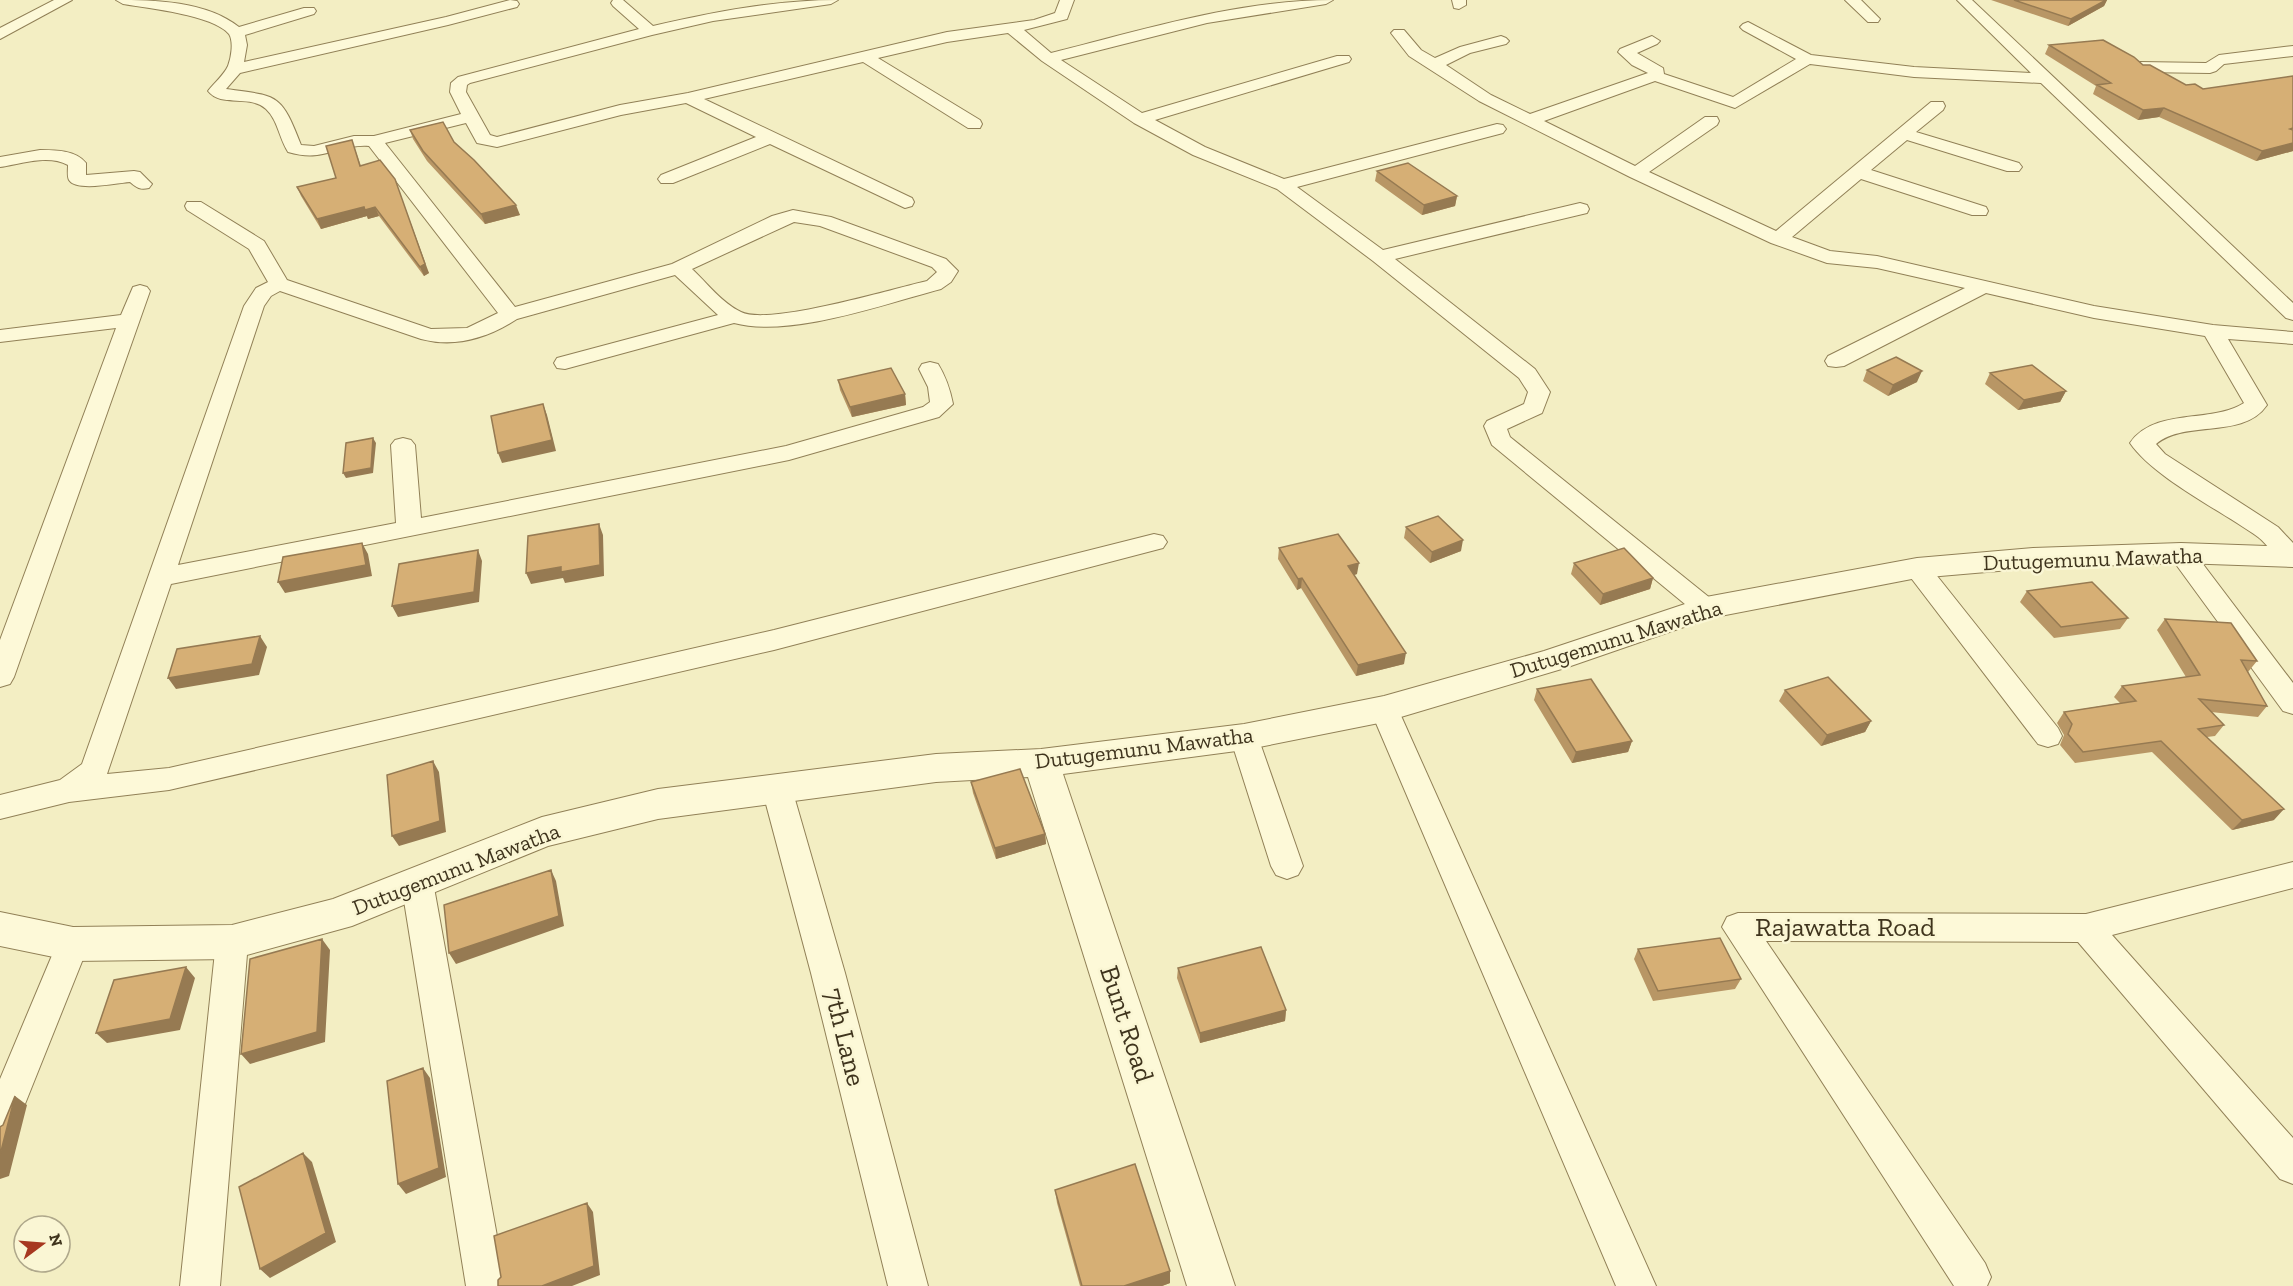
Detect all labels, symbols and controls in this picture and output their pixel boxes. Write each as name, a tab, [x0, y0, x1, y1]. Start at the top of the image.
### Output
street label: Dutugemunu Mawatha	[1983, 542, 2204, 576]
street label: Dutugemunu Mawatha	[1507, 594, 1725, 684]
street label: Dutugemunu Mawatha	[1033, 721, 1255, 775]
street label: Dutugemunu Mawatha	[348, 817, 564, 921]
street label: Rajawatta Road	[1755, 911, 1935, 943]
street label: Bunt Road	[1093, 961, 1161, 1087]
street label: 7th Lane	[817, 985, 873, 1089]
north arrow	[12, 1214, 72, 1274]
text: N	[45, 1232, 67, 1248]

